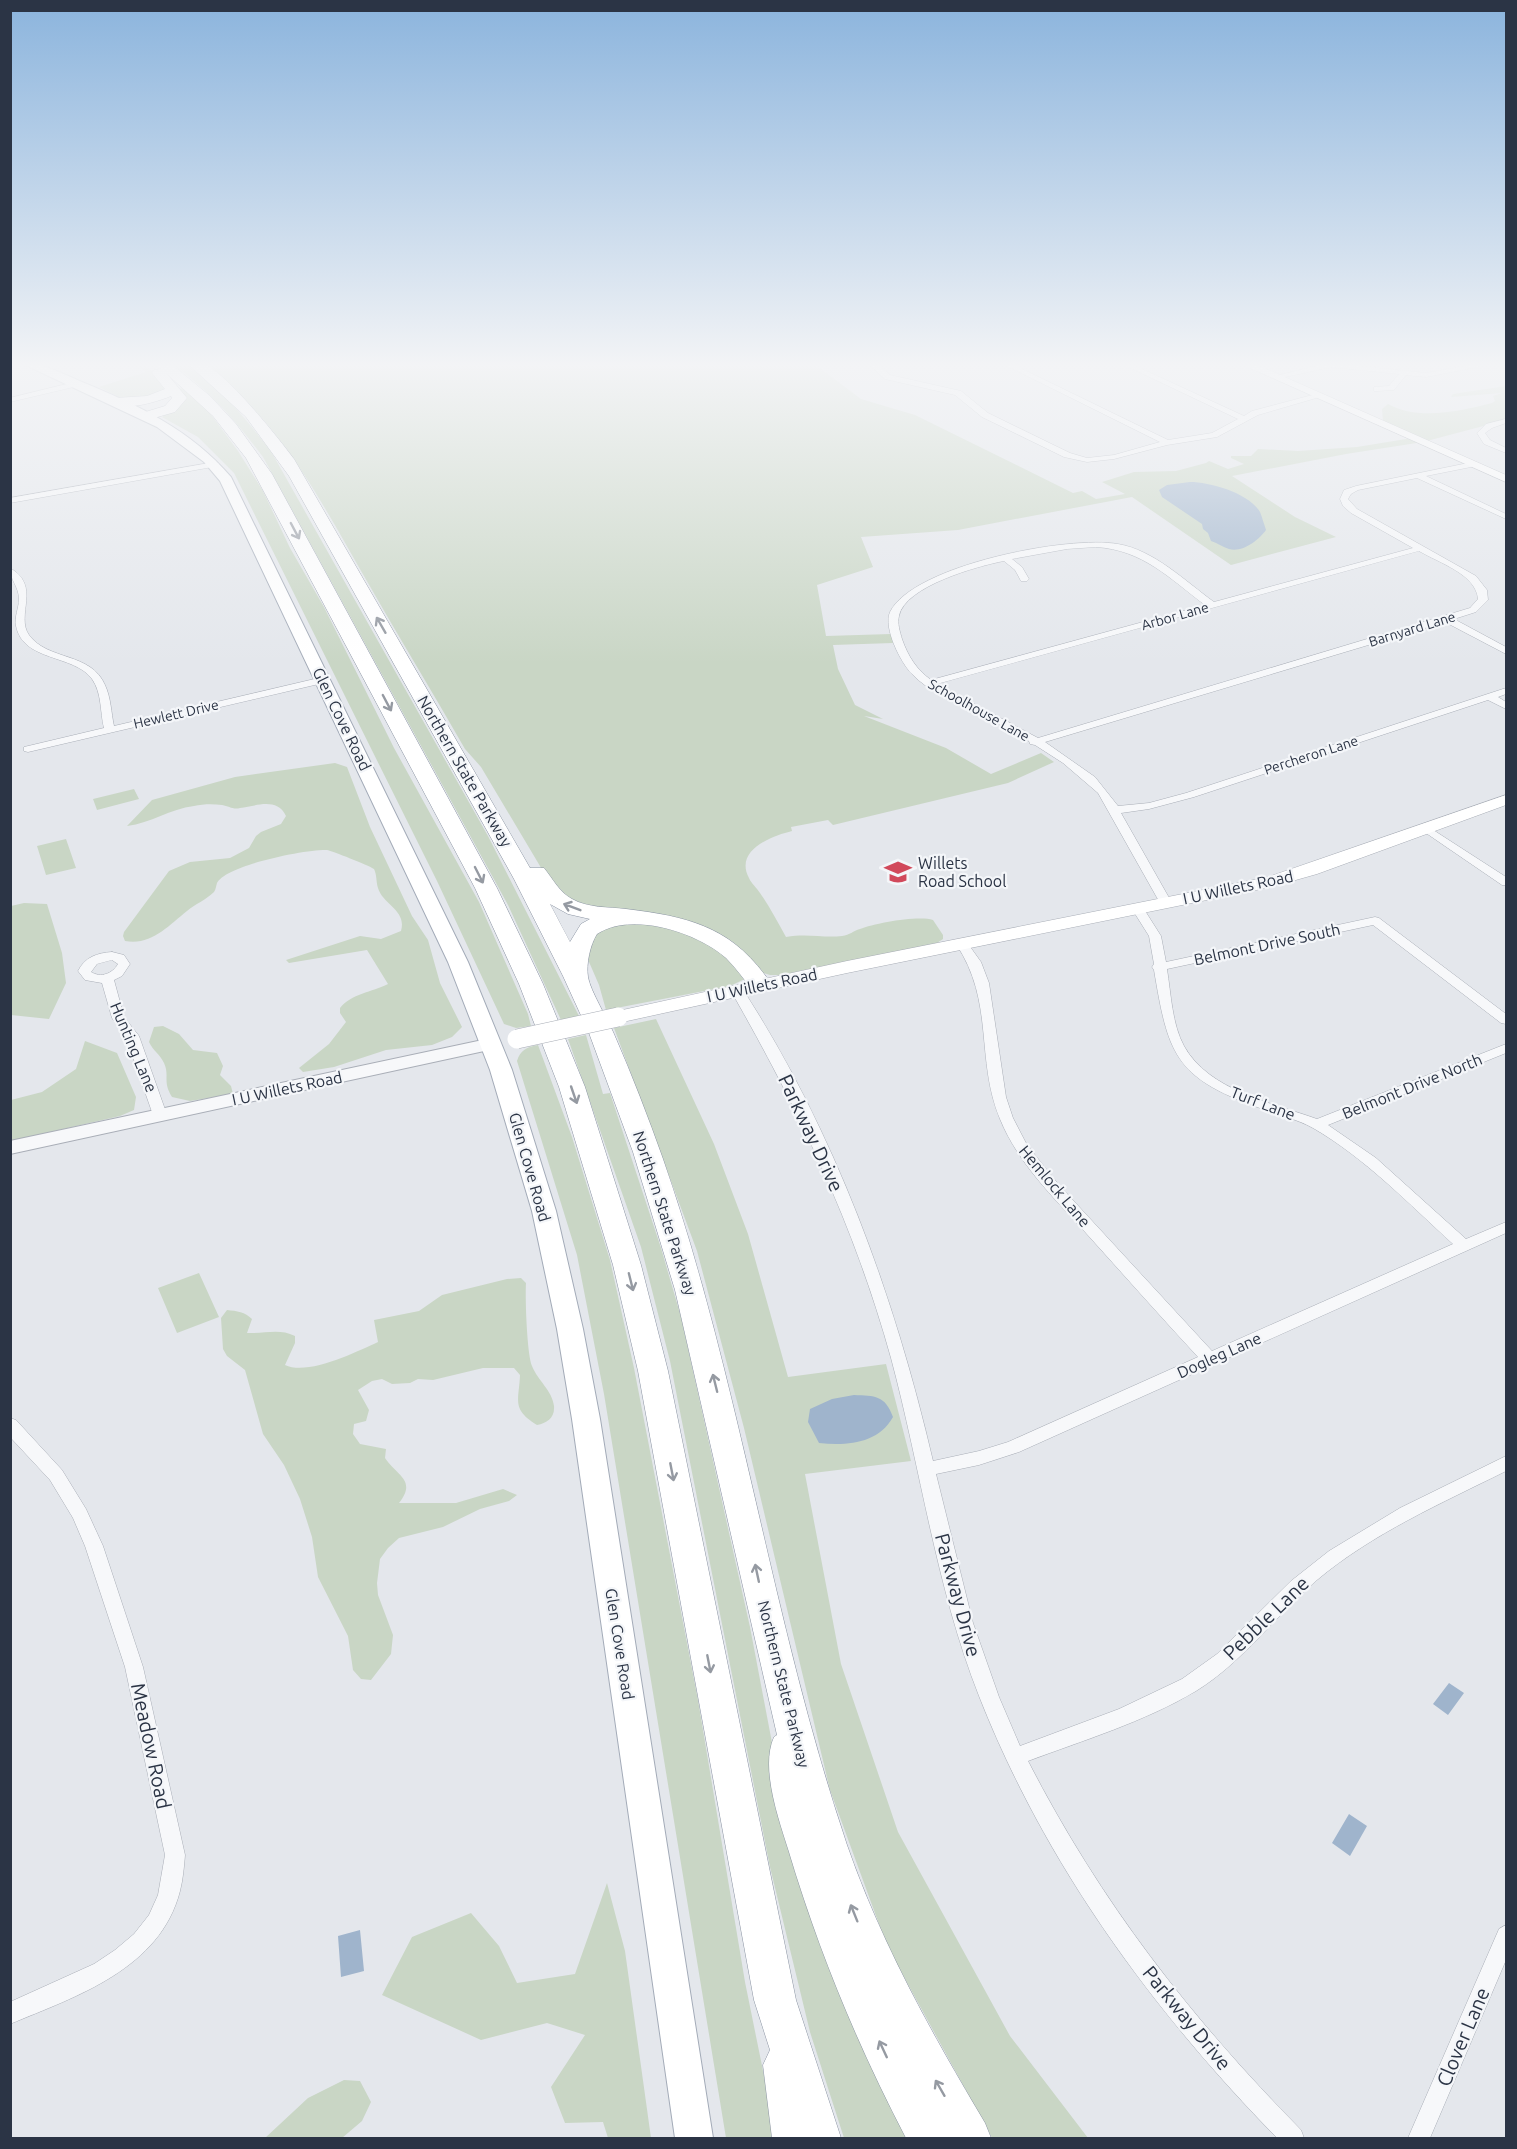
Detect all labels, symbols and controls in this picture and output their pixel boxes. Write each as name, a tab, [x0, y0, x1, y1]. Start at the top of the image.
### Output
one-way arrow	[289, 522, 301, 539]
street label: Arbor Lane	[1139, 599, 1211, 633]
street label: Barnyard Lane	[1367, 608, 1457, 650]
one-way arrow	[375, 617, 387, 634]
street label: Glen Cove Road	[309, 664, 375, 774]
street label: Schoolhouse Lane	[926, 676, 1032, 744]
street label: Northern State Parkway	[414, 692, 516, 850]
one-way arrow	[381, 694, 393, 711]
street label: Hewlett Drive	[132, 696, 220, 732]
street label: Percheron Lane	[1262, 732, 1360, 778]
place label: Willets Road School	[918, 854, 1006, 890]
school or university icon: Willets Road School	[883, 857, 913, 887]
one-way arrow	[473, 866, 485, 883]
street label: I U Willets Road	[1181, 867, 1295, 907]
one-way arrow	[564, 901, 582, 912]
street label: Belmont Drive South	[1192, 920, 1342, 968]
street label: I U Willets Road	[705, 965, 819, 1005]
street label: Hunting Lane	[107, 999, 161, 1095]
street label: Belmont Drive North	[1339, 1050, 1485, 1122]
street label: I U Willets Road	[230, 1068, 344, 1108]
street label: Parkway Drive	[774, 1070, 849, 1195]
street label: Turf Lane	[1228, 1082, 1298, 1124]
one-way arrow	[570, 1085, 581, 1104]
street label: Glen Cove Road	[506, 1110, 554, 1224]
street label: Northern State Parkway	[630, 1129, 700, 1298]
street label: Hemlock Lane	[1016, 1142, 1094, 1230]
one-way arrow	[626, 1272, 638, 1291]
street label: Dogleg Lane	[1174, 1328, 1264, 1382]
one-way arrow	[708, 1373, 720, 1392]
one-way arrow	[667, 1462, 678, 1482]
street label: Parkway Drive	[931, 1531, 986, 1659]
one-way arrow	[751, 1564, 762, 1583]
street label: Pebble Lane	[1218, 1571, 1313, 1664]
street label: Glen Cove Road	[602, 1587, 638, 1701]
street label: Northern State Parkway	[754, 1599, 814, 1770]
one-way arrow	[704, 1653, 715, 1673]
street label: Meadow Road	[127, 1681, 176, 1811]
one-way arrow	[848, 1905, 859, 1923]
street label: Parkway Drive	[1138, 1961, 1236, 2074]
street label: Clover Lane	[1431, 1984, 1494, 2090]
one-way arrow	[877, 2041, 889, 2059]
one-way arrow	[934, 2080, 946, 2097]

